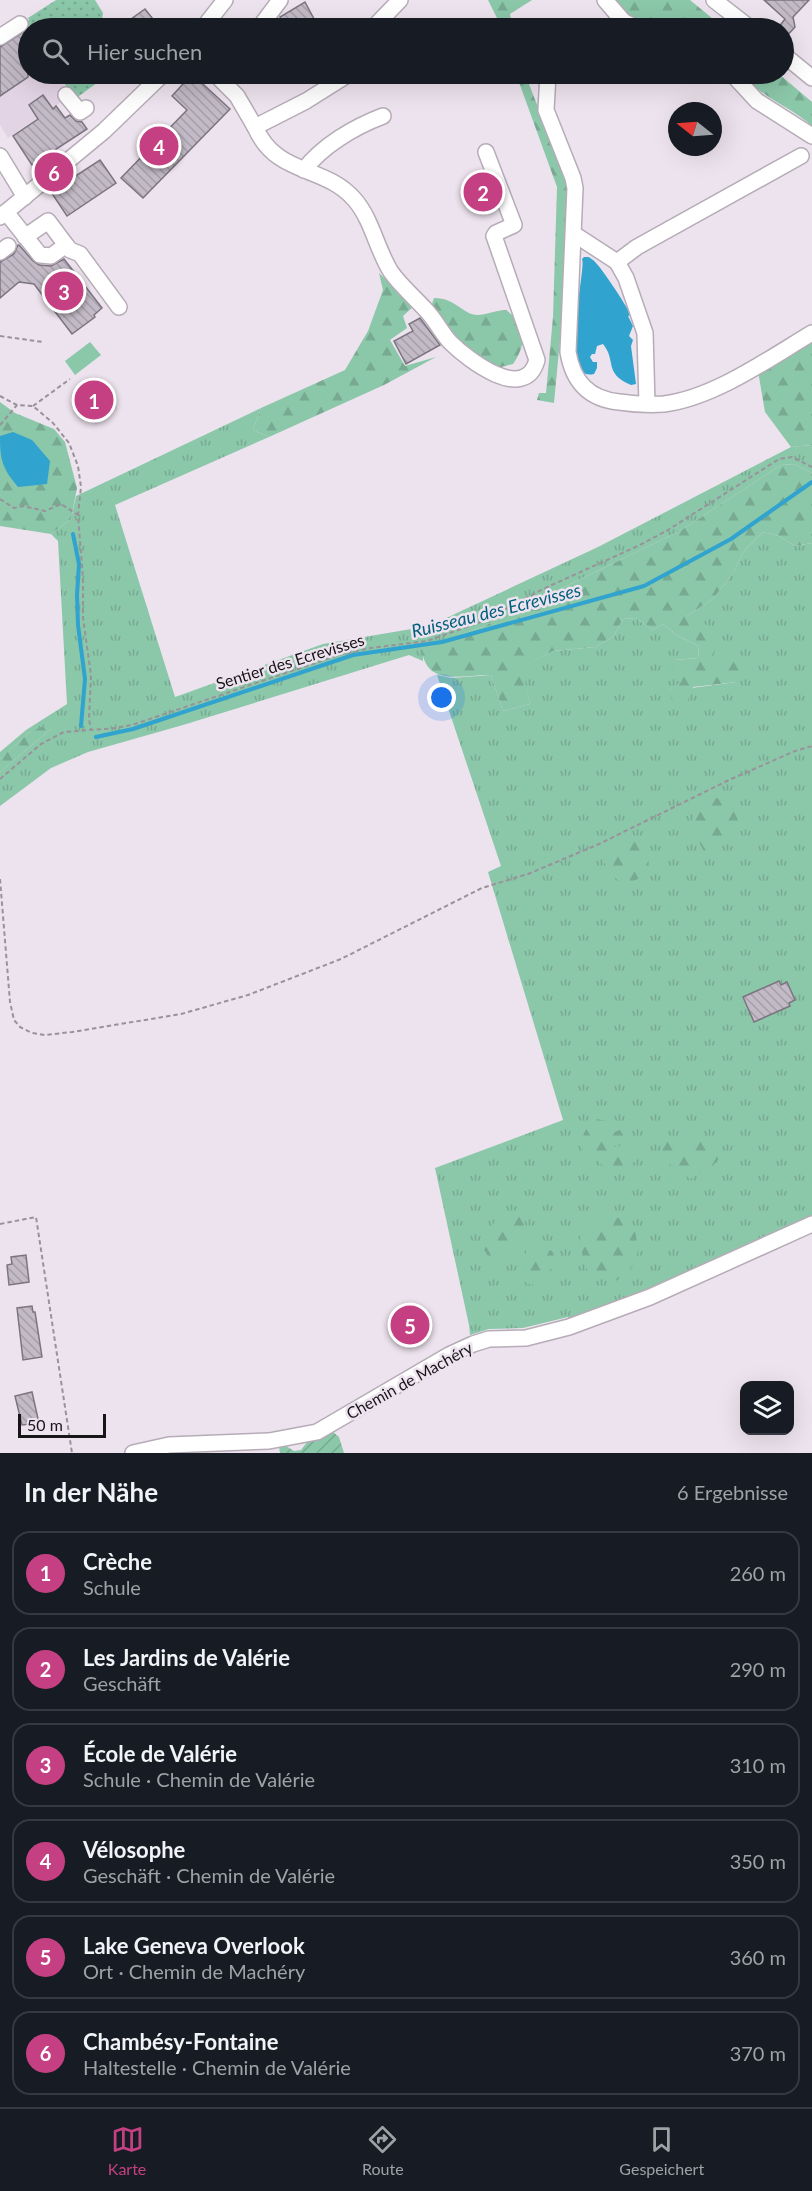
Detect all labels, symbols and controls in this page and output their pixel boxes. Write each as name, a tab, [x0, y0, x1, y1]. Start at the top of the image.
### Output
search box	[18, 18, 794, 84]
icon: search	[39, 35, 72, 68]
text: Hier suchen	[87, 38, 202, 65]
north arrow	[668, 102, 722, 156]
pin: 4	[140, 124, 178, 168]
pin: 6	[34, 150, 74, 195]
pin: 2	[464, 170, 502, 214]
pin: 3	[44, 268, 84, 314]
pin: 1	[74, 378, 113, 422]
water label: Ruisseau des Ecrevisses	[409, 578, 583, 642]
street label: Sentier des Ecrevisses	[214, 629, 366, 693]
your location	[427, 683, 456, 712]
pin: 5	[390, 1302, 430, 1348]
street label: Chemin de Machéry	[343, 1337, 476, 1423]
map controls	[740, 1381, 794, 1435]
button: layers	[740, 1381, 794, 1435]
scale bar	[18, 1411, 106, 1438]
text: 50 m	[27, 1415, 63, 1434]
text: In der Nähe	[24, 1476, 158, 1508]
text: 6 Ergebnisse	[677, 1480, 788, 1504]
text: Crèche	[83, 1548, 152, 1575]
text: 1	[40, 1561, 51, 1585]
text: 260 m	[730, 1561, 786, 1585]
text: Schule	[83, 1575, 141, 1599]
text: Les Jardins de Valérie	[83, 1644, 290, 1671]
text: 2	[40, 1657, 51, 1681]
text: 290 m	[730, 1657, 786, 1681]
text: Geschäft	[83, 1671, 161, 1695]
text: École de Valérie	[83, 1740, 237, 1767]
text: 3	[40, 1753, 51, 1777]
text: 310 m	[730, 1753, 786, 1777]
text: Schule · Chemin de Valérie	[83, 1767, 315, 1791]
text: Vélosophe	[83, 1836, 185, 1863]
text: 4	[40, 1849, 51, 1873]
text: 350 m	[730, 1849, 786, 1873]
text: Geschäft · Chemin de Valérie	[83, 1863, 335, 1887]
text: Lake Geneva Overlook	[83, 1932, 305, 1959]
text: 5	[40, 1945, 51, 1969]
text: 360 m	[730, 1945, 786, 1969]
text: Ort · Chemin de Machéry	[83, 1959, 305, 1983]
text: Chambésy-Fontaine	[83, 2028, 279, 2055]
text: 6	[40, 2041, 51, 2065]
text: 370 m	[730, 2041, 786, 2065]
text: Haltestelle · Chemin de Valérie	[83, 2055, 351, 2079]
tab: Karte	[108, 2123, 146, 2178]
tab: Route	[362, 2123, 404, 2178]
tab: Gespeichert	[619, 2123, 704, 2178]

